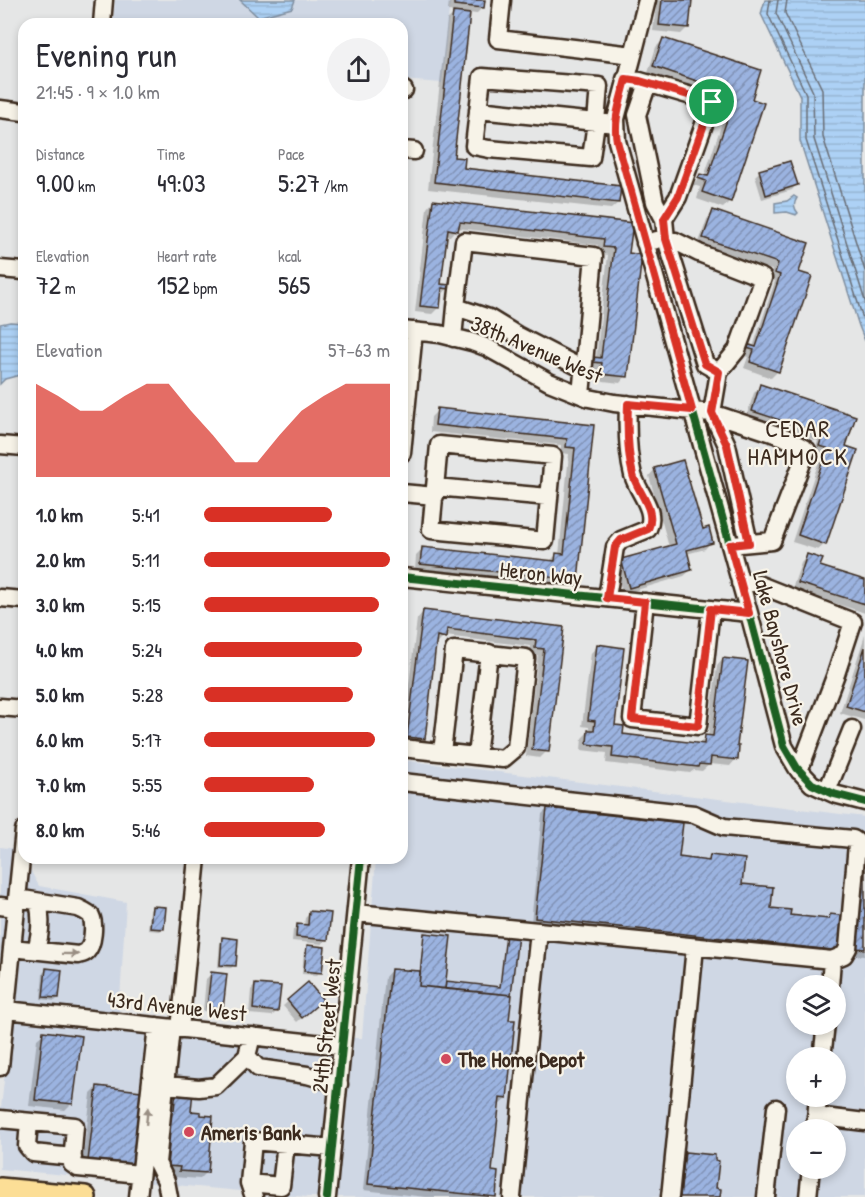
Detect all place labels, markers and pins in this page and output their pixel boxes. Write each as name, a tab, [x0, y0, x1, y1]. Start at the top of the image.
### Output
pin	[686, 76, 737, 127]
place label: The Home Depot	[457, 1044, 586, 1075]
marker: The Home Depot	[439, 1052, 453, 1066]
place label: Ameris Bank	[201, 1117, 302, 1147]
marker: Ameris Bank	[182, 1125, 196, 1139]

